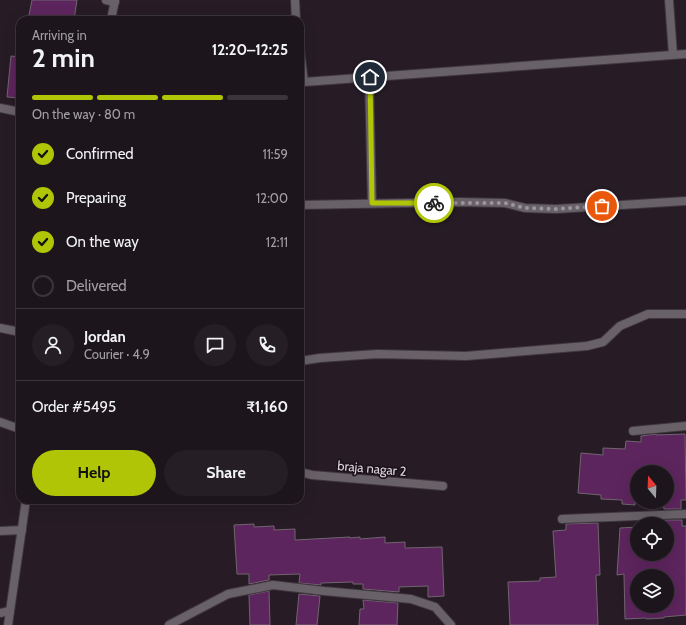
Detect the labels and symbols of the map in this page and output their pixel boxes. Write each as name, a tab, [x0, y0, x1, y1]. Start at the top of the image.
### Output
pin	[353, 60, 387, 94]
courier	[414, 183, 454, 223]
pin	[585, 189, 619, 223]
street label: braja nagar 2	[337, 457, 407, 480]
north arrow	[630, 465, 674, 509]

